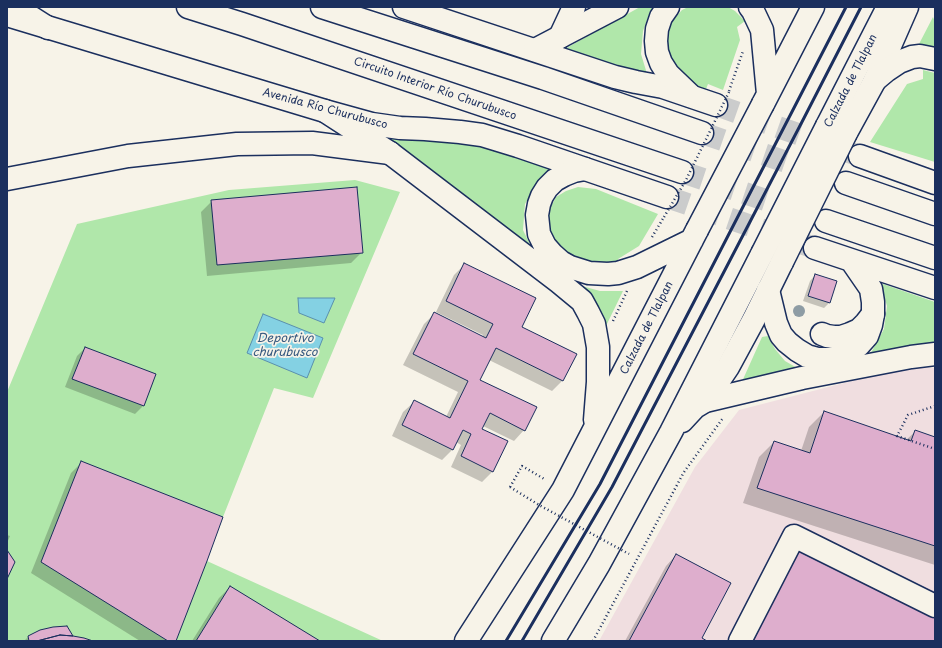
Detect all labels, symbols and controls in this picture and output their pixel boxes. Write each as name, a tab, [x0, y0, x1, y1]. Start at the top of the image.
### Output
street label: Calzada de Tlalpan	[822, 32, 880, 130]
street label: Circuito Interior Río Churubusco	[352, 55, 518, 123]
street label: Avenida Río Churubusco	[261, 86, 389, 132]
street label: Calzada de Tlalpan	[618, 279, 676, 377]
water label: Deportivo churubusco	[252, 332, 318, 360]

